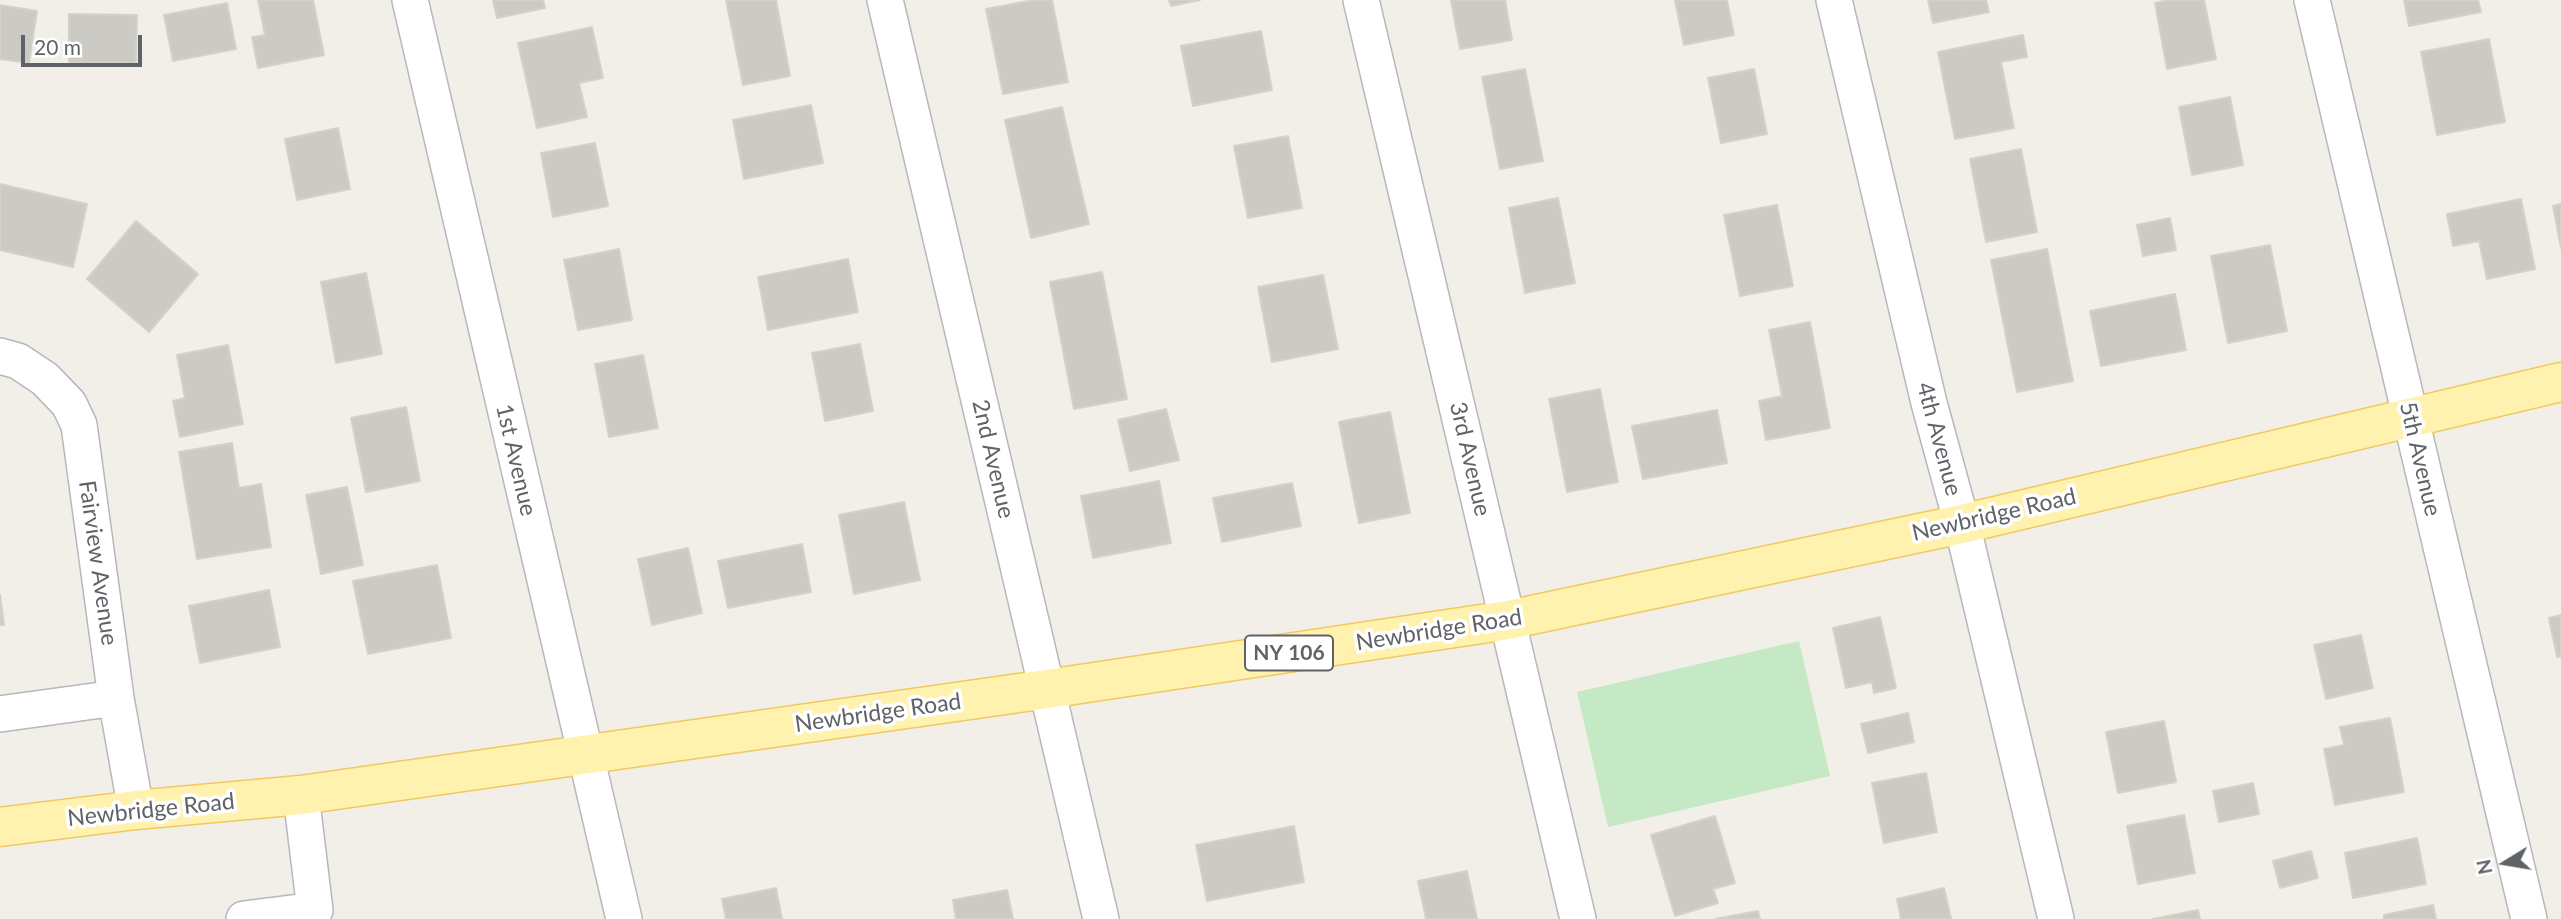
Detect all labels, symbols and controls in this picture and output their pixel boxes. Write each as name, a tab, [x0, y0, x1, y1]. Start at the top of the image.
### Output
scale bar	[24, 21, 145, 65]
text: 20 m	[34, 34, 81, 59]
street label: 4th Avenue	[1911, 379, 1967, 499]
street label: 2nd Avenue	[966, 397, 1020, 521]
street label: 3rd Avenue	[1443, 399, 1497, 519]
street label: 5th Avenue	[2393, 399, 2447, 519]
street label: 1st Avenue	[490, 402, 542, 518]
street label: Fairview Avenue	[73, 479, 123, 647]
street label: Newbridge Road	[1909, 483, 2079, 547]
street label: Newbridge Road	[1354, 603, 1524, 657]
road number: NY 106	[1245, 636, 1333, 670]
street label: Newbridge Road	[793, 688, 963, 738]
street label: Newbridge Road	[66, 788, 236, 832]
north arrow	[2470, 828, 2540, 898]
text: N	[2471, 858, 2497, 876]

